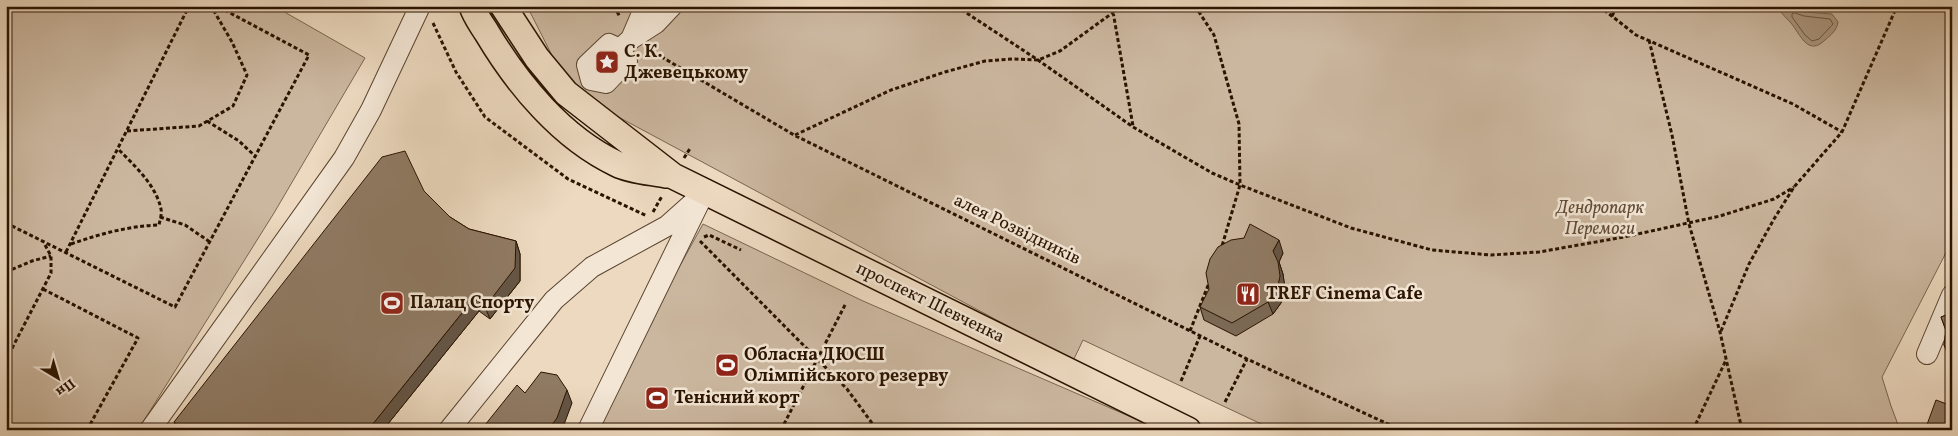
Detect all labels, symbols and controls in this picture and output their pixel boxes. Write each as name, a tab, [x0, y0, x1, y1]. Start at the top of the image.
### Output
place label: С. К. Джевецькому	[624, 40, 748, 86]
place icon: С. К. Джевецькому	[594, 49, 620, 75]
street label: алея Розвідників	[949, 188, 1085, 272]
park label: Дендропарк Перемоги	[1554, 196, 1644, 242]
street label: проспект Шевченка	[851, 256, 1009, 350]
restaurant icon: TREF Cinema Cafe	[1235, 281, 1261, 307]
place label: TREF Cinema Cafe	[1266, 282, 1423, 307]
sports icon: Палац Спорту	[379, 290, 405, 316]
place label: Палац Спорту	[410, 291, 534, 316]
place label: Обласна ДЮСШ Олімпійського резерву	[744, 343, 948, 389]
sports icon: Обласна ДЮСШ Олімпійського резерву	[714, 352, 740, 378]
north arrow	[32, 354, 82, 404]
text: Пн	[51, 373, 79, 401]
sports icon: Тенісний корт	[644, 385, 670, 411]
place label: Тенісний корт	[674, 386, 800, 411]

